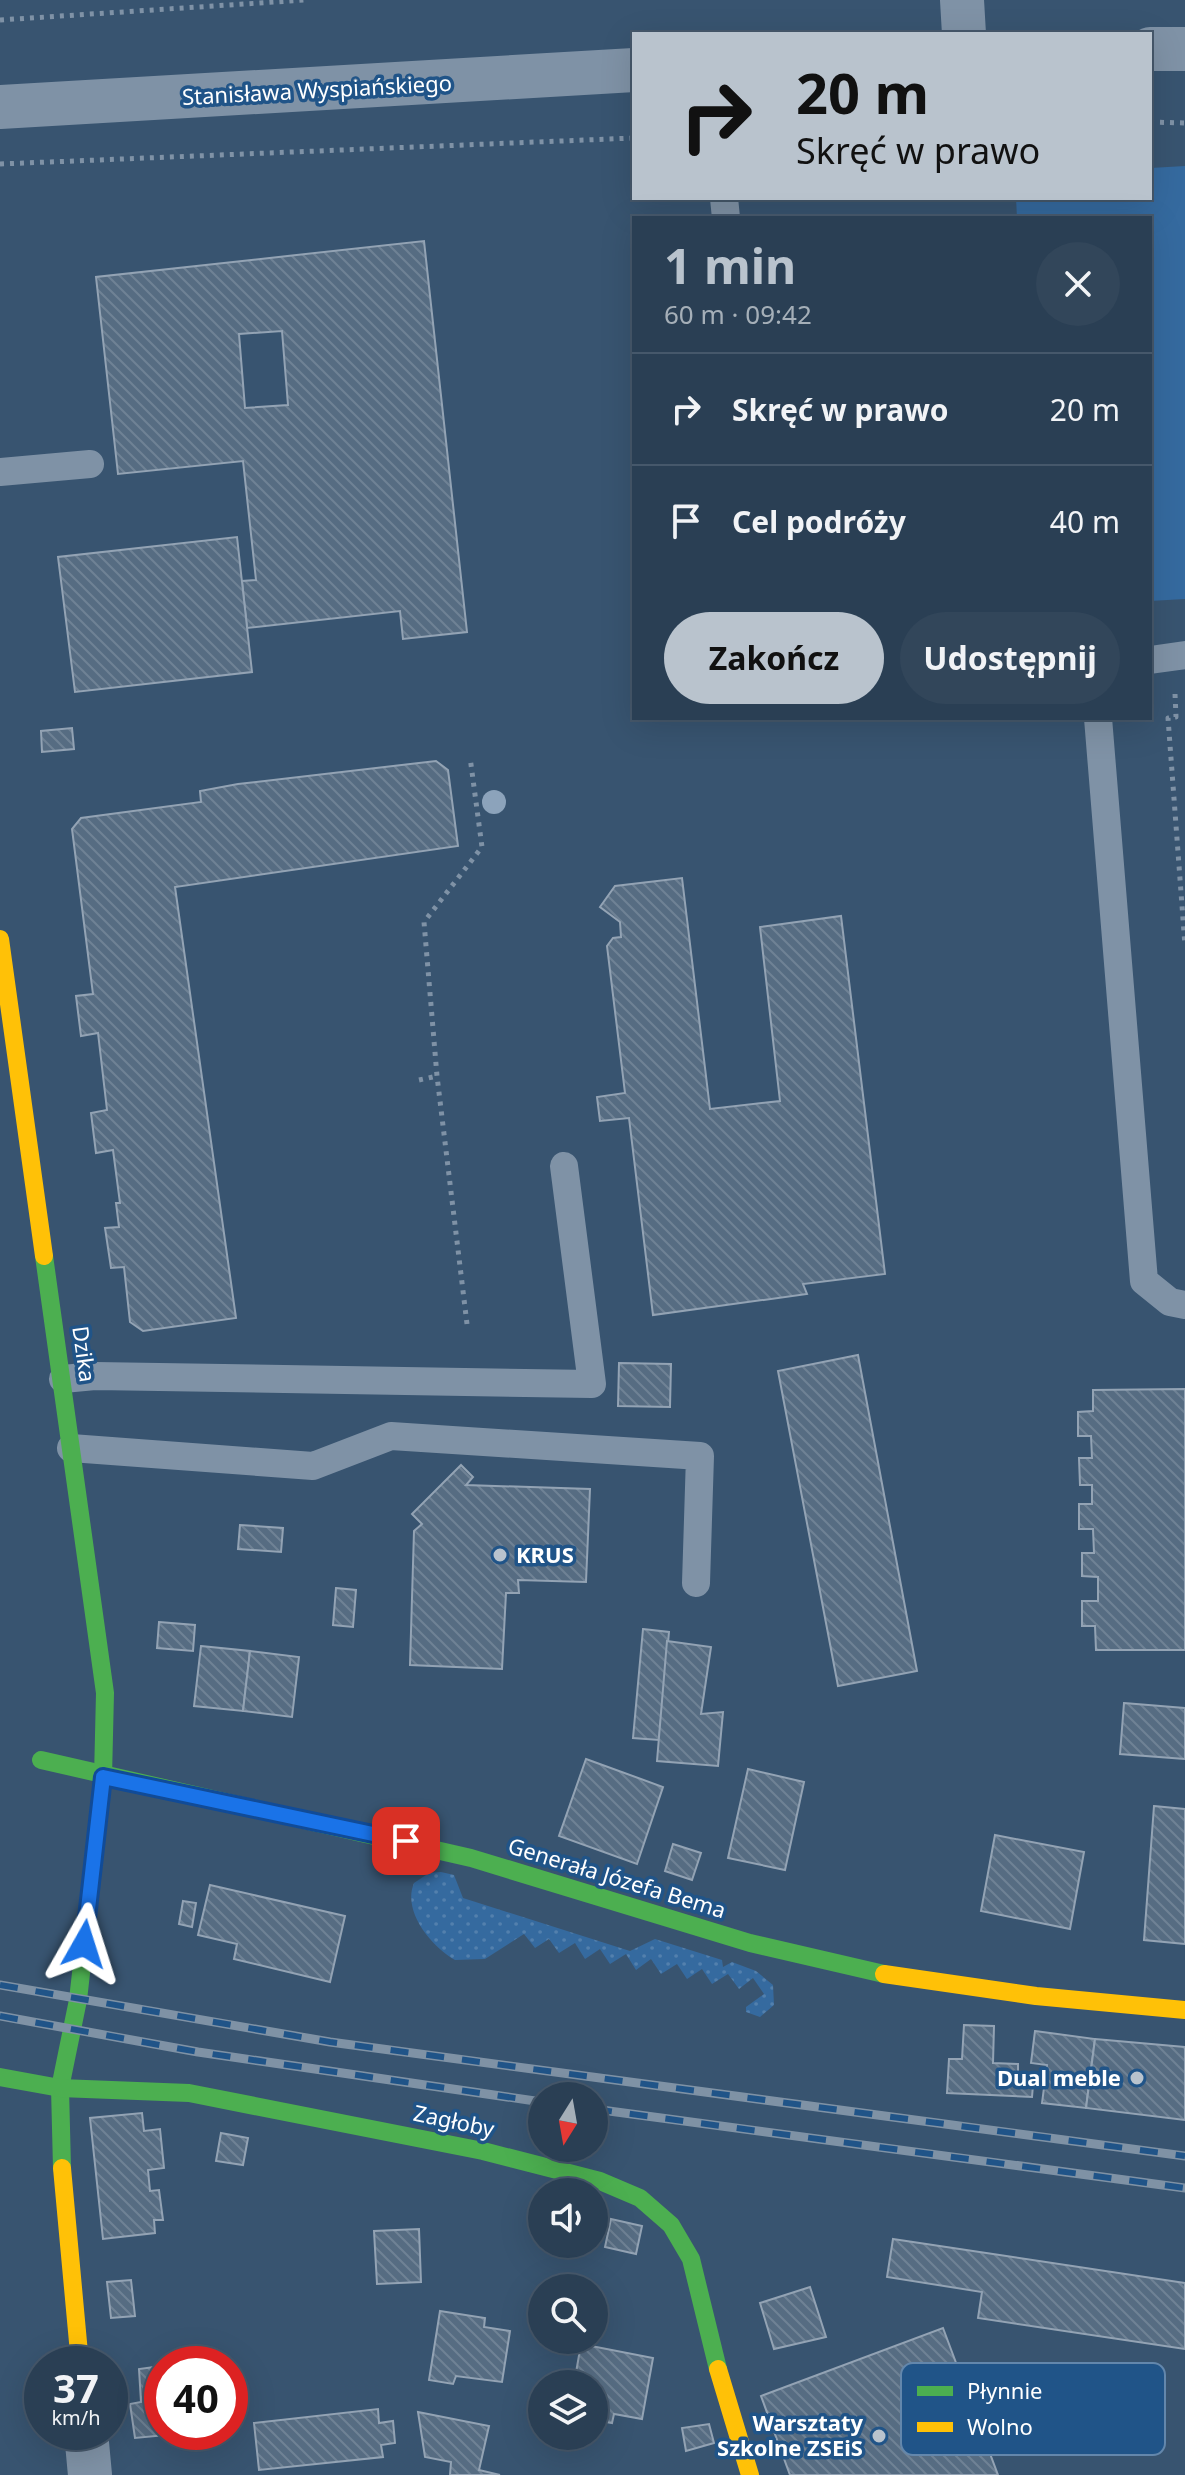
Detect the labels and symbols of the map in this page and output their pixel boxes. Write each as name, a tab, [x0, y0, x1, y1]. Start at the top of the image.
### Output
street label: Stanisława Wyspiańskiego	[181, 67, 453, 111]
street label: Dzika	[66, 1324, 104, 1384]
place label: KRUS	[516, 1539, 574, 1569]
marker: KRUS	[491, 1546, 509, 1564]
pin	[372, 1807, 440, 1875]
street label: Generała Józefa Bema	[505, 1830, 730, 1924]
position arrow	[42, 1902, 126, 1986]
place label: Dual meble	[997, 2062, 1121, 2092]
marker: Dual meble	[1128, 2069, 1146, 2087]
north arrow	[528, 2082, 608, 2162]
street label: Zagłoby	[411, 2097, 498, 2143]
speed limit sign: 40	[144, 2346, 248, 2450]
legend	[901, 2363, 1165, 2455]
text: Płynnie	[967, 2375, 1042, 2405]
place label: Warsztaty Szkolne ZSEiS	[717, 2407, 863, 2462]
text: Wolno	[967, 2411, 1033, 2441]
marker: Warsztaty Szkolne ZSEiS	[870, 2427, 888, 2445]

